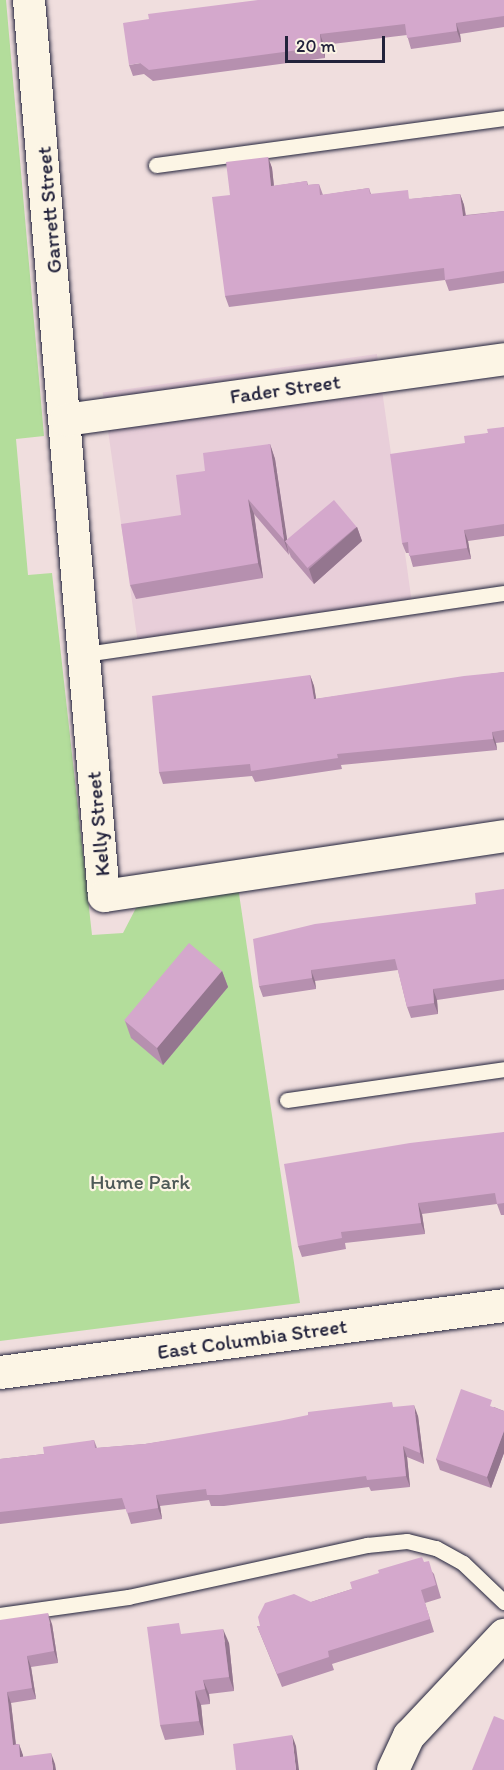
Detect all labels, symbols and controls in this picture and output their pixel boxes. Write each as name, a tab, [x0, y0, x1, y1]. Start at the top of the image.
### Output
scale bar	[288, 24, 388, 62]
text: 20 m	[296, 35, 336, 57]
street label: Garrett Street	[31, 146, 67, 274]
street label: Fader Street	[228, 369, 342, 409]
street label: Kelly Street	[81, 770, 115, 878]
park label: Hume Park	[90, 1169, 190, 1195]
street label: East Columbia Street	[156, 1313, 348, 1365]

